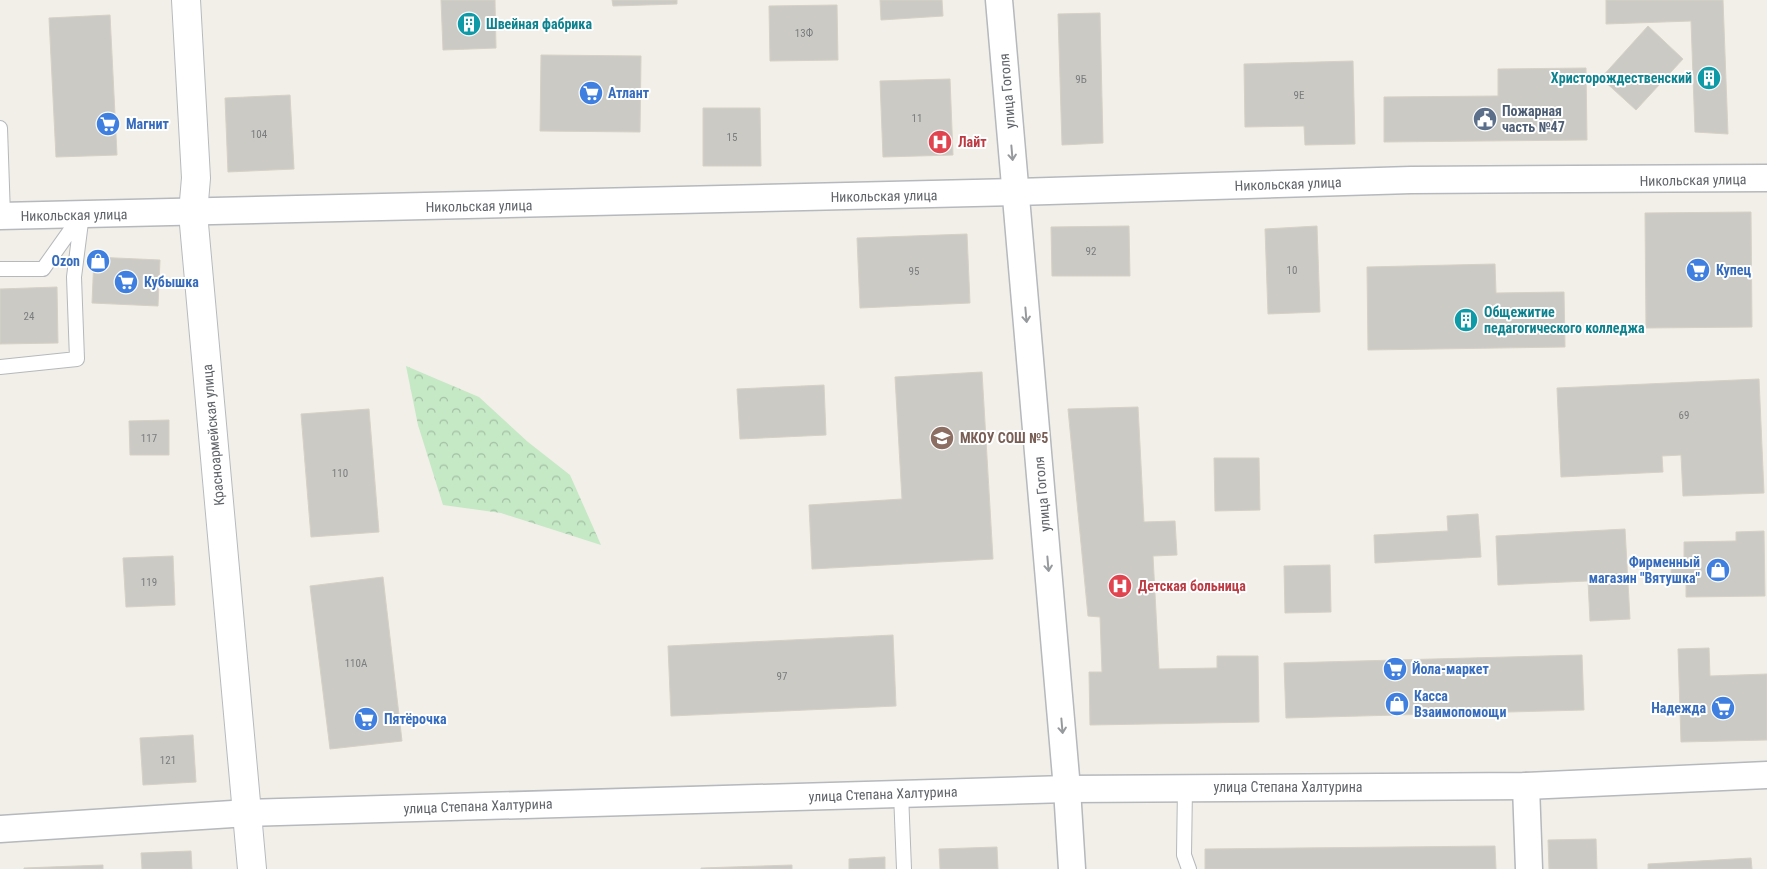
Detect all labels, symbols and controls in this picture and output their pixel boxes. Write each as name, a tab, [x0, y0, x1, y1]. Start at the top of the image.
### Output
building icon: Швейная фабрика	[456, 11, 482, 37]
place label: Швейная фабрика	[486, 16, 592, 32]
house number: 13Ф	[795, 27, 813, 40]
street label: улица Гоголя	[996, 53, 1018, 129]
building icon: Христорождественский	[1696, 65, 1722, 91]
place label: Христорождественский	[1551, 70, 1692, 86]
house number: 9Б	[1075, 73, 1087, 86]
supermarket icon: Атлант	[578, 80, 604, 106]
place label: Атлант	[608, 85, 650, 101]
house number: 9Е	[1294, 89, 1305, 102]
place label: Пожарная часть №47	[1502, 103, 1565, 135]
public building icon: Пожарная часть №47	[1472, 106, 1498, 132]
supermarket icon: Магнит	[95, 111, 121, 137]
house number: 11	[912, 112, 922, 125]
place label: Магнит	[126, 116, 169, 132]
house number: 104	[251, 128, 268, 141]
hospital icon: Лайт	[927, 129, 953, 155]
house number: 15	[727, 131, 737, 144]
place label: Лайт	[958, 134, 987, 150]
one-way arrow	[1008, 145, 1017, 161]
street label: Никольская улица	[1639, 171, 1747, 189]
street label: Никольская улица	[1234, 174, 1342, 194]
street label: Никольская улица	[830, 187, 938, 205]
street label: Никольская улица	[425, 197, 533, 215]
street label: Никольская улица	[20, 206, 128, 224]
house number: 92	[1086, 245, 1096, 258]
shop icon: Ozon	[85, 248, 111, 274]
place label: Ozon	[51, 253, 80, 269]
supermarket icon: Купец	[1685, 257, 1711, 283]
place label: Купец	[1716, 262, 1752, 278]
house number: 10	[1287, 264, 1297, 277]
house number: 95	[909, 265, 919, 278]
supermarket icon: Кубышка	[113, 269, 139, 295]
place label: Кубышка	[144, 274, 199, 290]
place label: Общежитие педагогического колледжа	[1484, 304, 1645, 336]
one-way arrow	[1022, 307, 1031, 323]
building icon: Общежитие педагогического колледжа	[1453, 307, 1479, 333]
house number: 24	[24, 310, 35, 323]
street label: Красноармейская улица	[199, 364, 227, 506]
house number: 69	[1679, 409, 1689, 422]
school or university icon: МКОУ СОШ №5	[929, 425, 955, 451]
place label: МКОУ СОШ №5	[960, 430, 1048, 446]
house number: 117	[141, 432, 157, 445]
street label: улица Гоголя	[1031, 456, 1053, 532]
house number: 110	[332, 467, 348, 480]
place label: Фирменный магазин "Вятушка"	[1589, 554, 1700, 586]
one-way arrow	[1043, 556, 1053, 572]
shop icon: Фирменный магазин "Вятушка"	[1705, 557, 1731, 583]
hospital icon: Детская больница	[1107, 573, 1133, 599]
house number: 119	[141, 576, 157, 589]
place label: Детская больница	[1138, 578, 1246, 594]
supermarket icon: Йола-маркет	[1382, 656, 1408, 682]
house number: 110А	[345, 657, 368, 670]
place label: Йола-маркет	[1412, 661, 1489, 677]
house number: 97	[777, 670, 787, 683]
place label: Касса Взаимопомощи	[1414, 688, 1506, 720]
shop icon: Касса Взаимопомощи	[1384, 691, 1410, 717]
supermarket icon: Надежда	[1710, 695, 1736, 721]
place label: Надежда	[1651, 700, 1706, 716]
supermarket icon: Пятёрочка	[353, 706, 379, 732]
place label: Пятёрочка	[384, 711, 447, 727]
one-way arrow	[1057, 718, 1067, 734]
house number: 121	[160, 754, 176, 767]
street label: улица Степана Халтурина	[1213, 779, 1363, 795]
street label: улица Степана Халтурина	[808, 783, 958, 805]
street label: улица Степана Халтурина	[403, 795, 553, 817]

